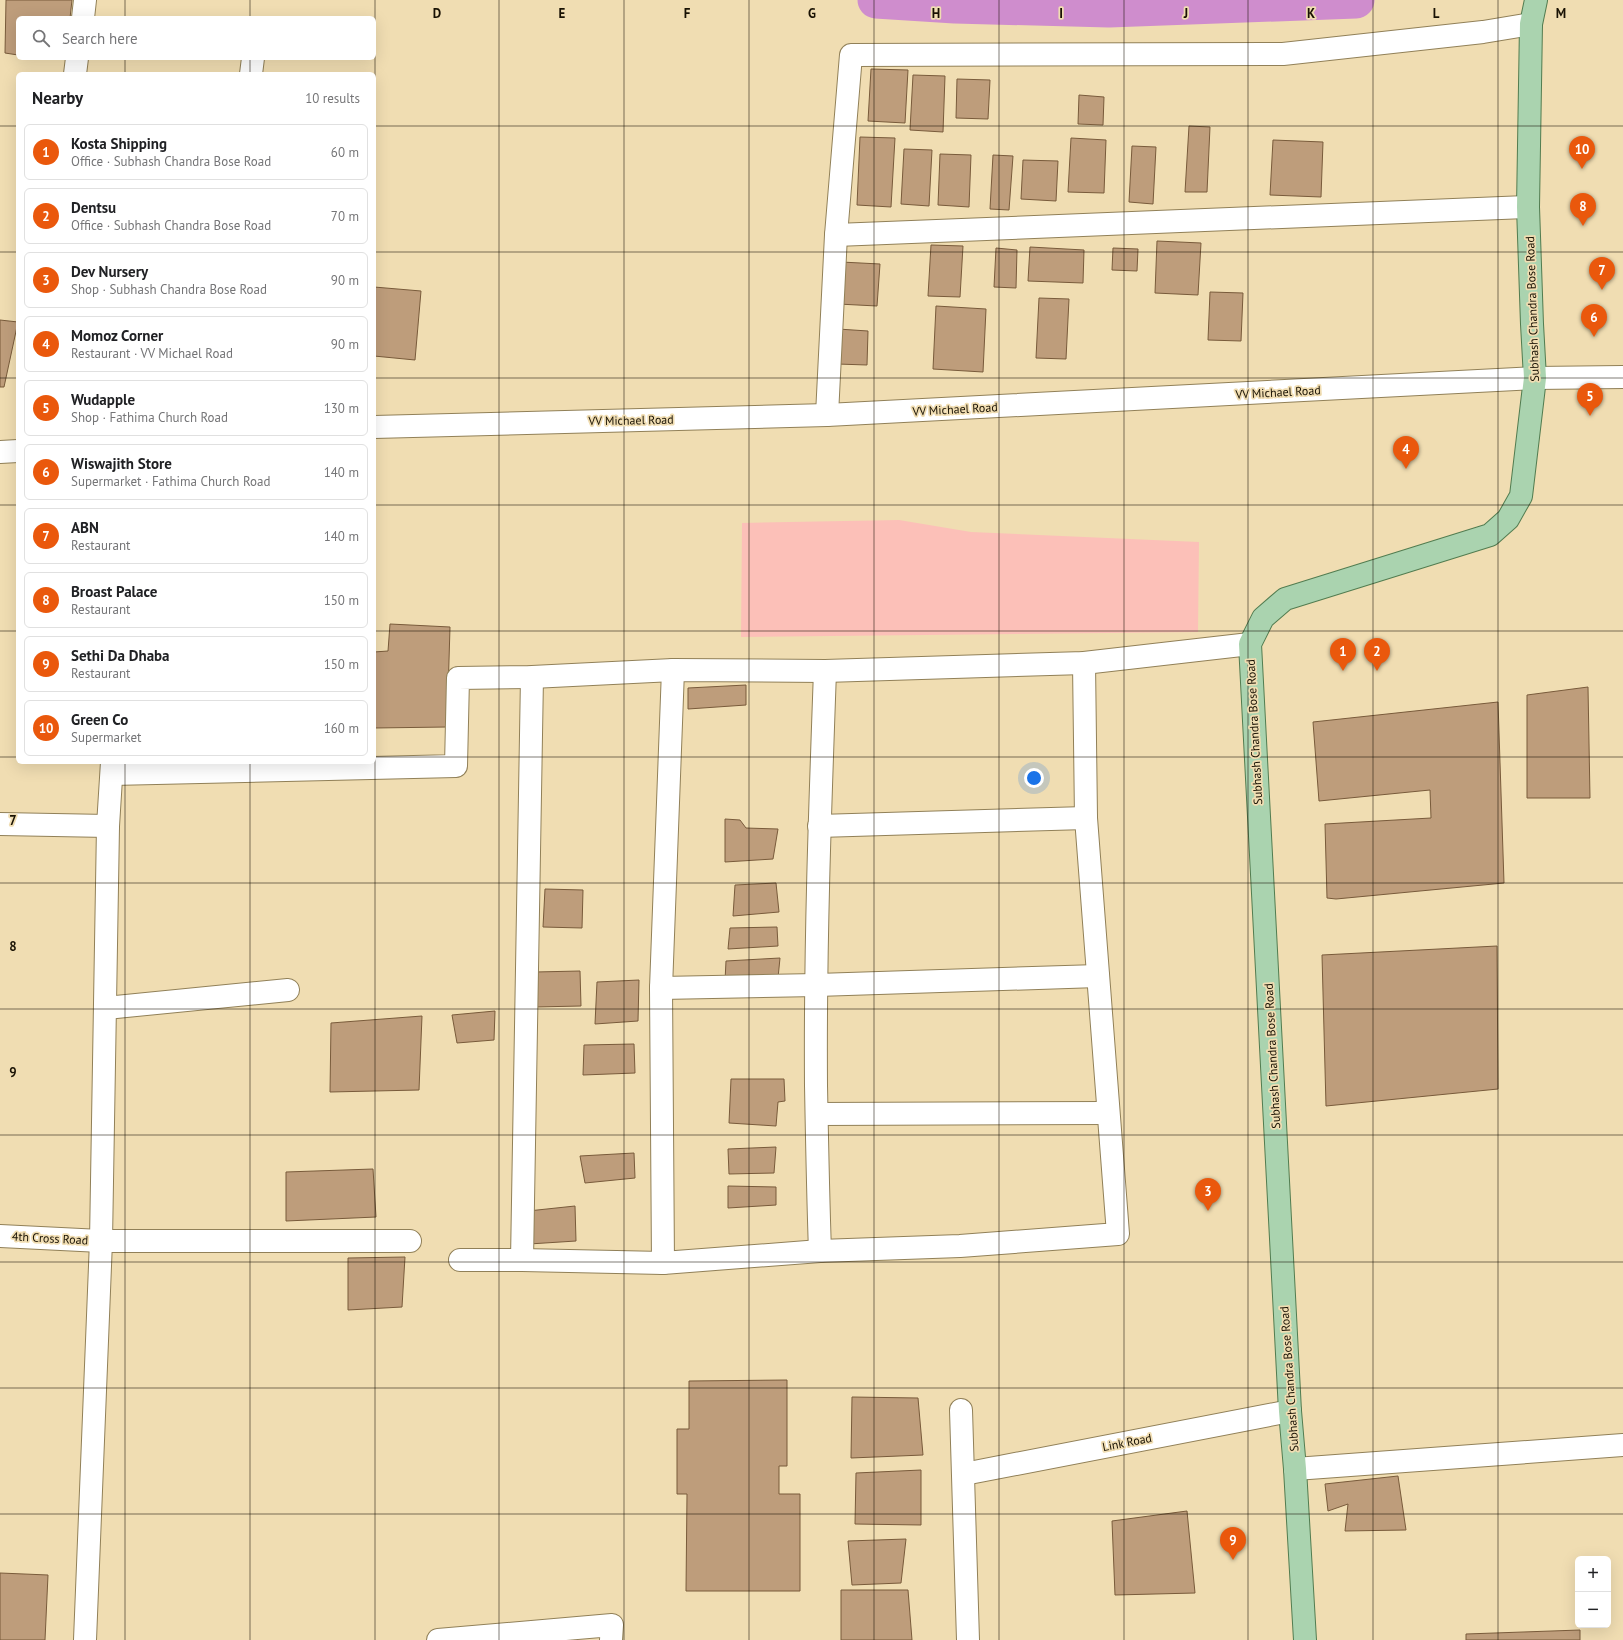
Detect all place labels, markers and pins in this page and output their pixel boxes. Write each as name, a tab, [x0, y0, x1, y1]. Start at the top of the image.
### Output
pin: 10	[1569, 136, 1595, 169]
pin: 8	[1570, 193, 1596, 226]
pin: 7	[1589, 257, 1615, 290]
pin: 6	[1581, 304, 1607, 337]
pin: 5	[1577, 383, 1603, 416]
pin: 4	[1393, 436, 1419, 469]
pin: 1	[1330, 638, 1356, 671]
pin: 2	[1364, 638, 1390, 671]
pin: 3	[1195, 1178, 1221, 1211]
pin: 9	[1220, 1527, 1246, 1560]

